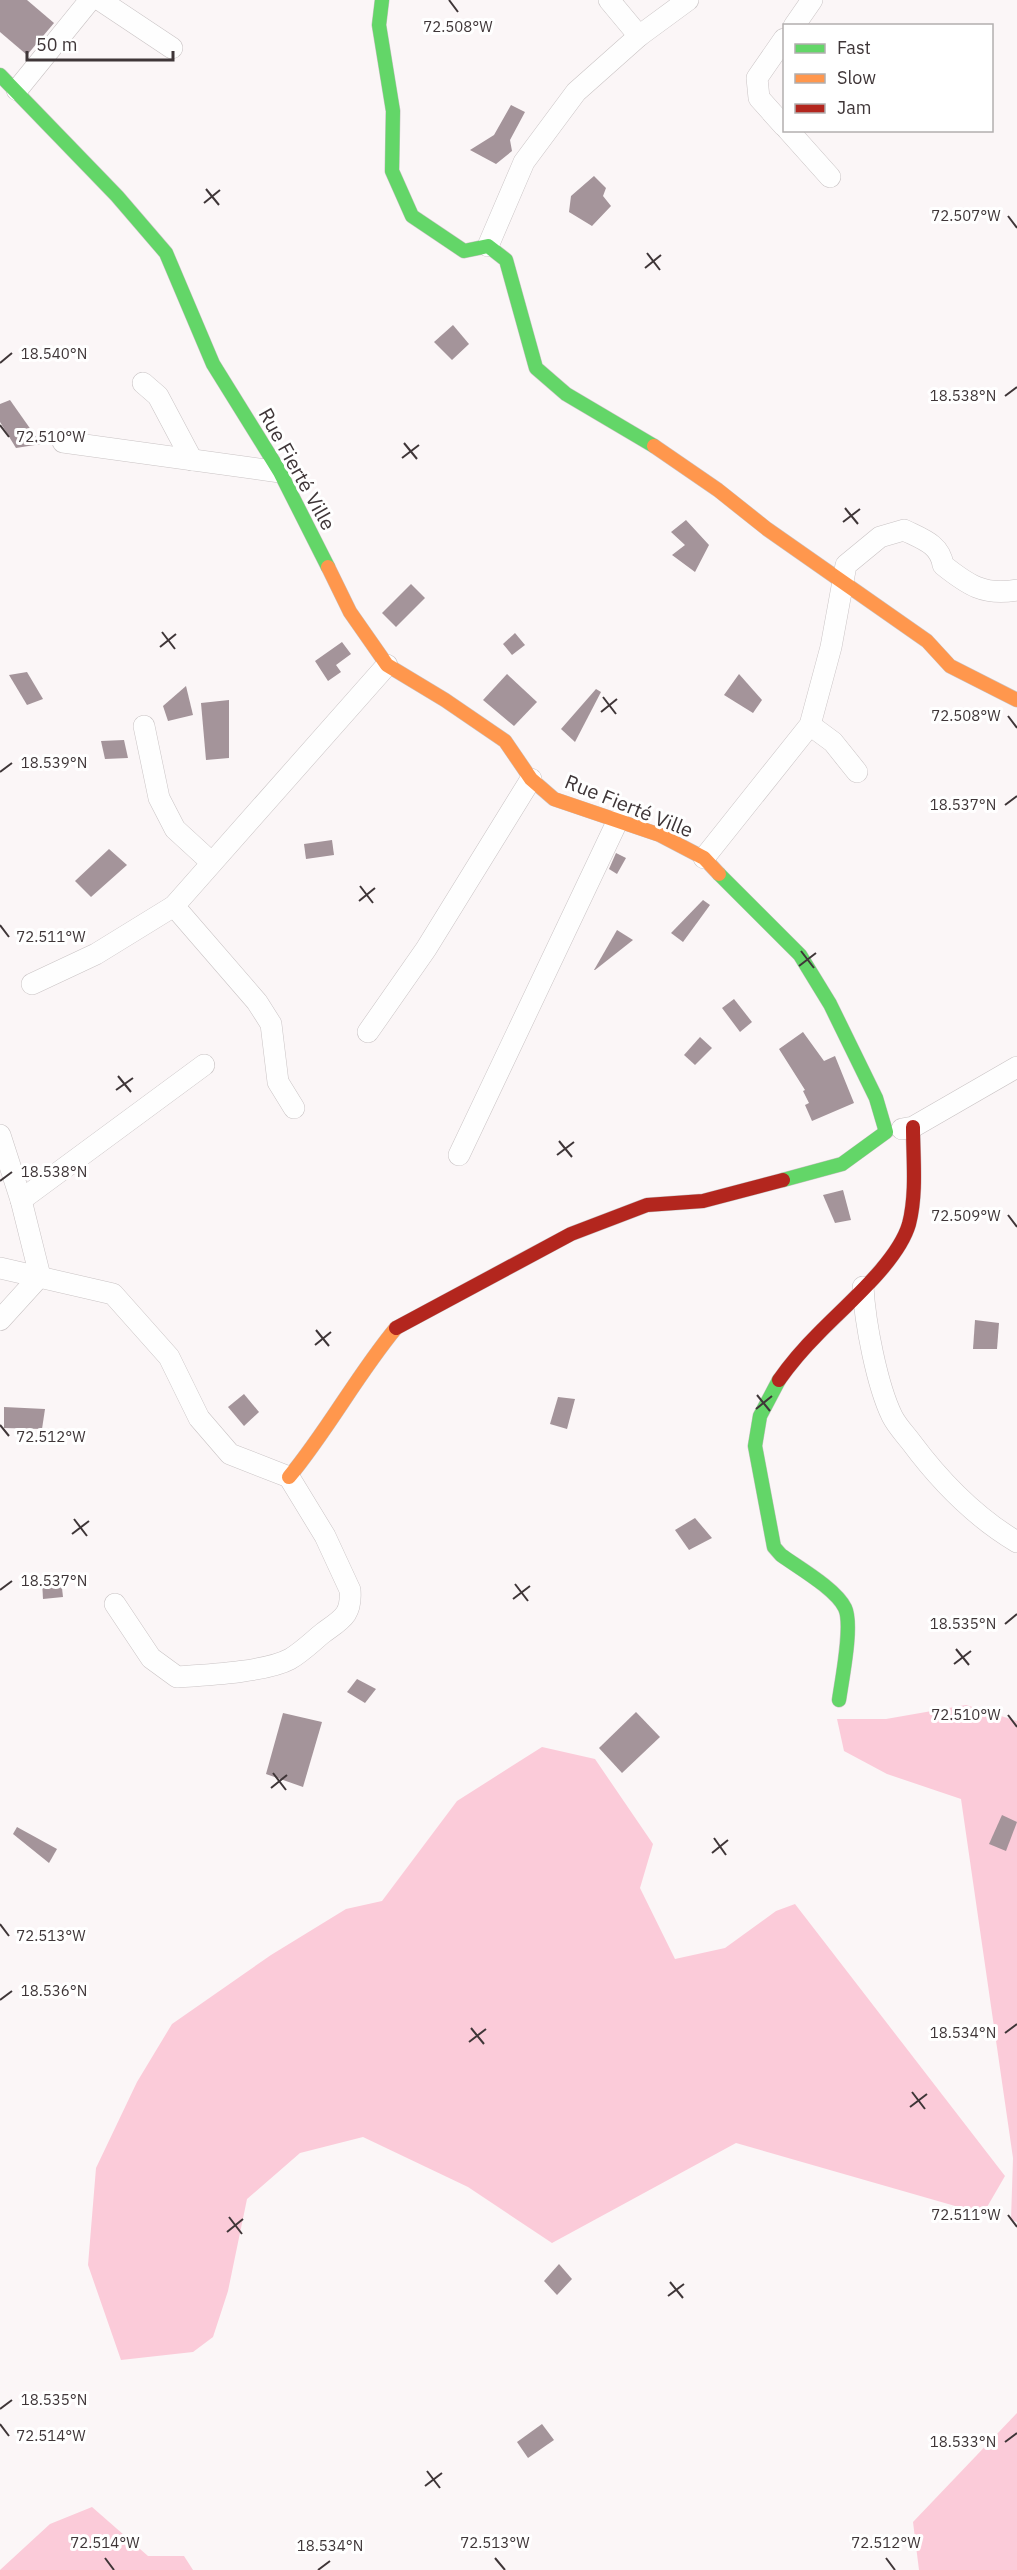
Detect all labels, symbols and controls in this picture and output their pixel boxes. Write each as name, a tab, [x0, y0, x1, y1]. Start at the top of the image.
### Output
text: 72.508°W	[423, 17, 493, 36]
scale bar	[27, 24, 172, 62]
legend	[783, 24, 993, 132]
text: 50 m	[36, 33, 78, 56]
text: Fast	[837, 36, 871, 59]
text: Slow	[837, 66, 876, 89]
text: Jam	[837, 96, 872, 119]
text: 72.507°W	[931, 206, 1001, 225]
text: 18.540°N	[21, 344, 87, 363]
text: 18.538°N	[930, 386, 996, 405]
street label: Rue Fierté Ville	[253, 403, 342, 535]
text: 72.510°W	[16, 427, 86, 446]
text: 72.508°W	[931, 706, 1001, 725]
text: 18.539°N	[21, 753, 87, 772]
street label: Rue Fierté Ville	[561, 768, 697, 844]
text: 18.537°N	[930, 795, 996, 814]
text: 72.511°W	[16, 927, 86, 946]
text: 18.538°N	[21, 1162, 87, 1181]
text: 72.509°W	[931, 1206, 1001, 1225]
text: 72.512°W	[16, 1427, 86, 1446]
text: 18.537°N	[21, 1571, 87, 1590]
text: 18.535°N	[930, 1614, 996, 1633]
text: 72.510°W	[931, 1705, 1001, 1724]
text: 72.513°W	[16, 1926, 86, 1945]
text: 18.536°N	[21, 1981, 87, 2000]
text: 18.534°N	[930, 2023, 996, 2042]
text: 72.511°W	[931, 2205, 1001, 2224]
text: 18.535°N	[21, 2390, 87, 2409]
text: 72.514°W	[16, 2426, 86, 2445]
text: 18.533°N	[930, 2432, 996, 2451]
text: 72.514°W	[70, 2533, 140, 2552]
text: 72.513°W	[460, 2533, 530, 2552]
text: 72.512°W	[851, 2533, 921, 2552]
text: 18.534°N	[297, 2536, 363, 2555]

